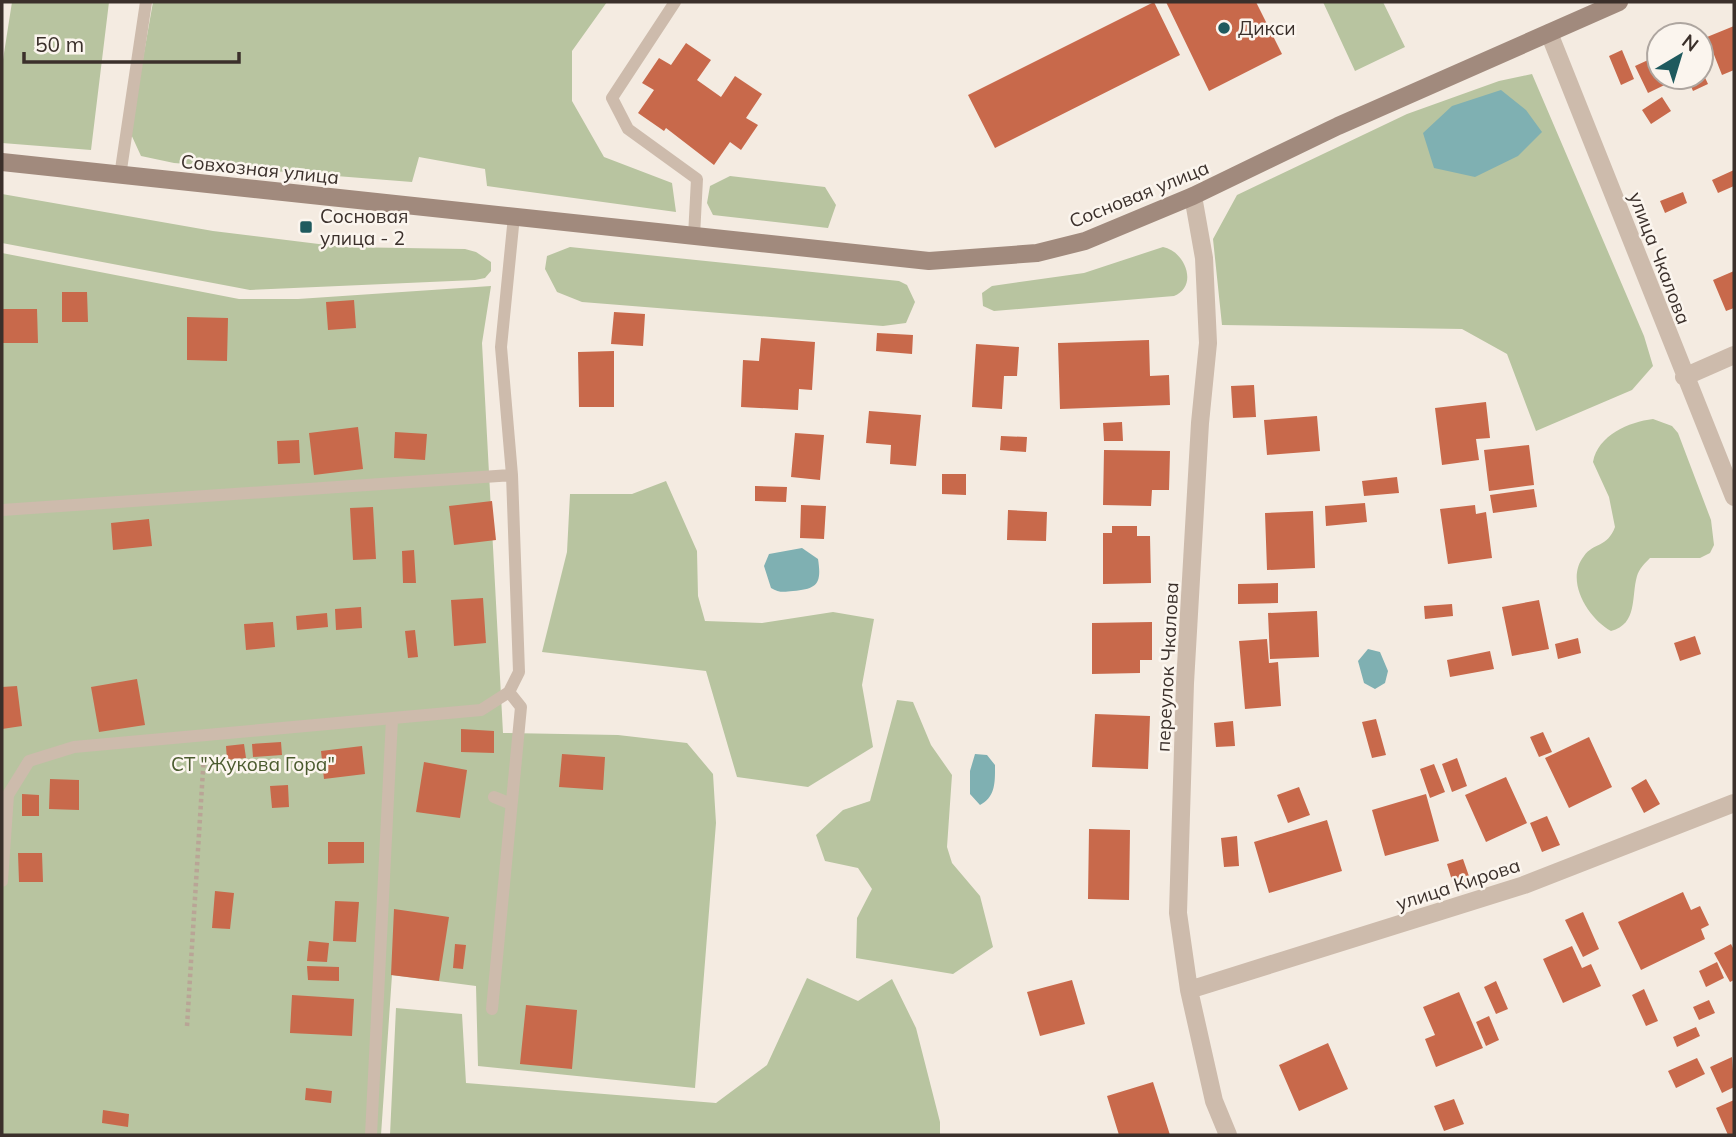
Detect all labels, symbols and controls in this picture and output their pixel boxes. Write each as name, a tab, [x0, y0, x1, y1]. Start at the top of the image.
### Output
place label: Дикси	[1238, 16, 1296, 40]
marker: Дикси	[1216, 20, 1232, 36]
scale bar	[24, 21, 240, 65]
north arrow	[1645, 21, 1715, 91]
text: N	[1677, 29, 1704, 56]
text: 50 m	[35, 31, 84, 57]
street label: Совхозная улица	[180, 149, 340, 189]
street label: Сосновая улица	[1066, 155, 1212, 233]
street label: улица Чкалова	[1624, 189, 1696, 327]
place label: Сосновая улица - 2	[320, 204, 408, 250]
marker: Сосновая улица - 2	[298, 219, 314, 235]
street label: переулок Чкалова	[1151, 581, 1183, 753]
park label: СТ "Жукова Гора"	[171, 752, 335, 776]
street label: улица Кирова	[1393, 853, 1523, 915]

